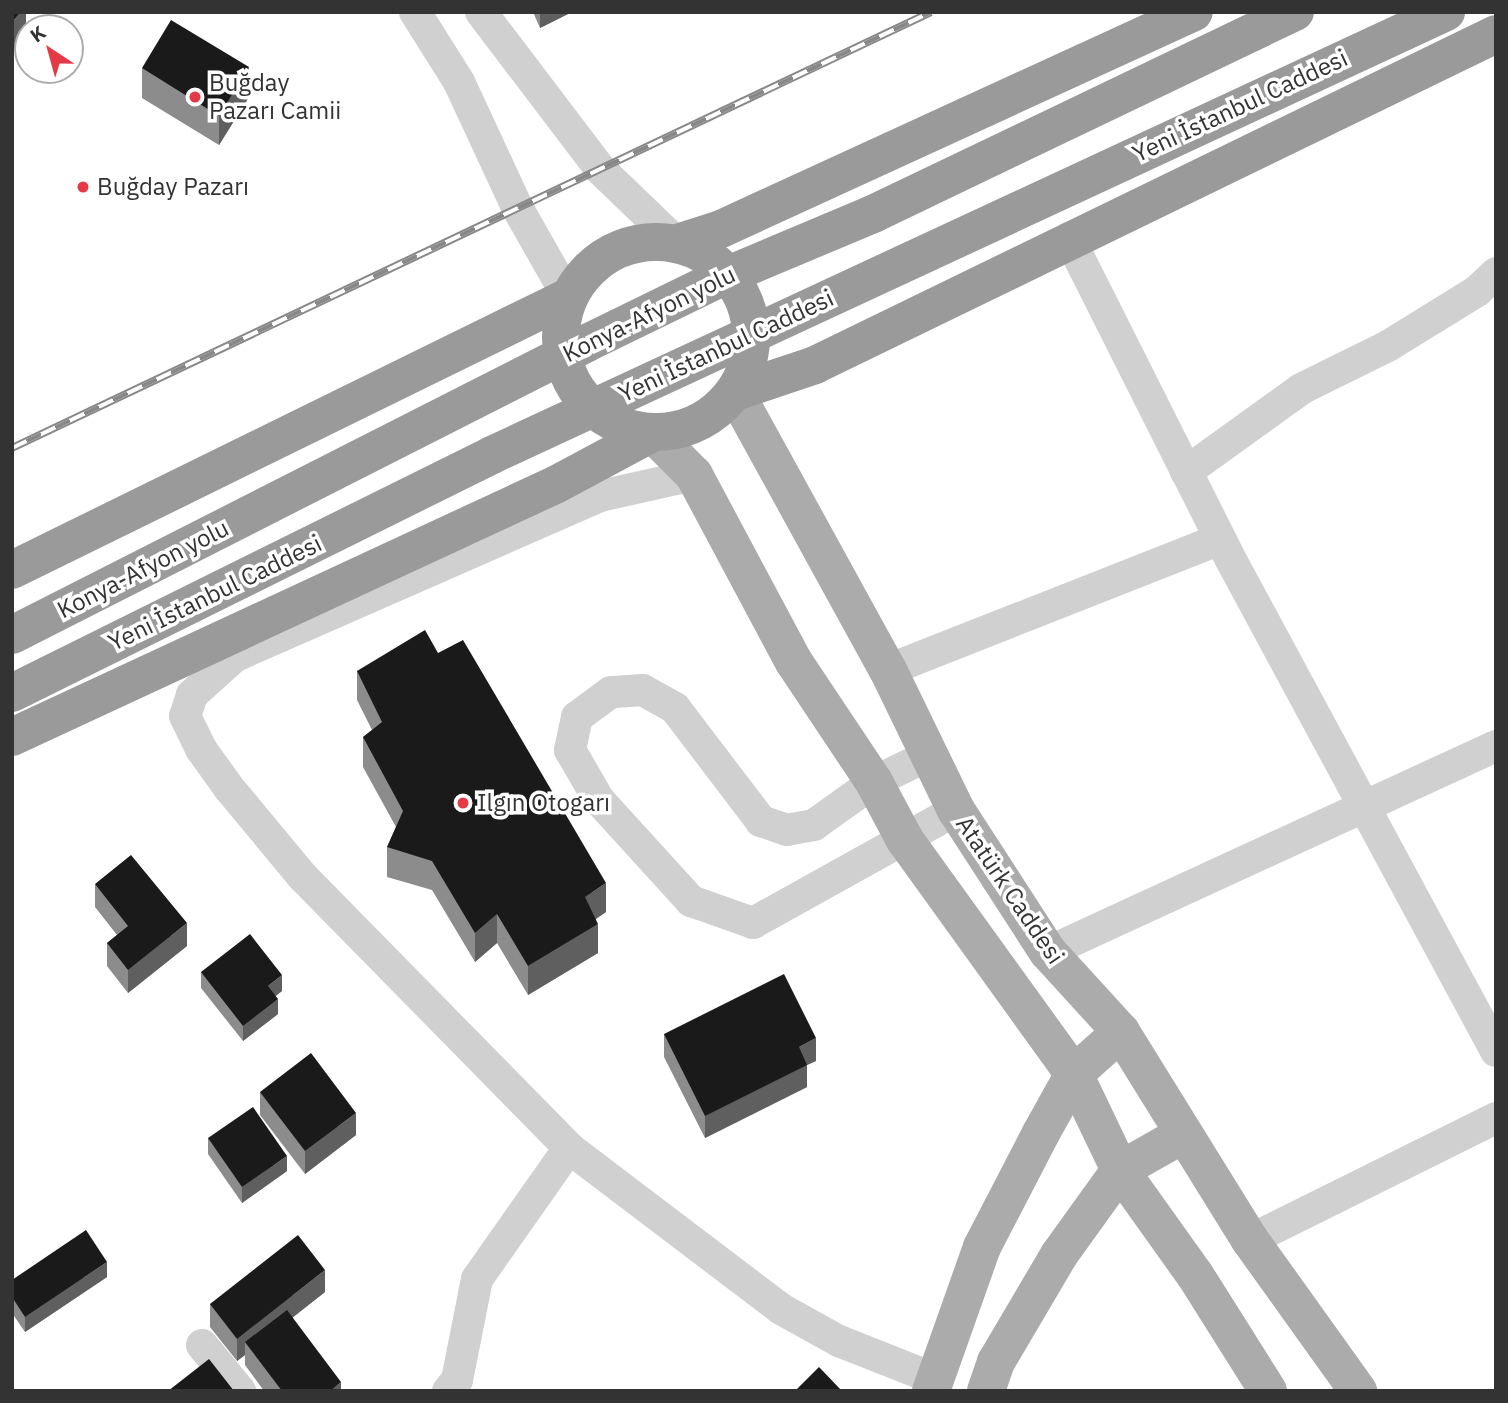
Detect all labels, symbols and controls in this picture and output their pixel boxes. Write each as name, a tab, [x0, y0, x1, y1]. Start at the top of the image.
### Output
north arrow	[14, 14, 84, 84]
text: K	[25, 20, 50, 47]
street label: Yeni İstanbul Caddesi	[1128, 44, 1352, 168]
place label: Buğday Pazarı Camii	[209, 69, 341, 125]
marker: Buğday Pazarı Camii	[187, 89, 203, 105]
place label: Buğday Pazarı	[97, 173, 249, 201]
marker: Buğday Pazarı	[75, 179, 91, 195]
street label: Konya-Afyon yolu	[558, 260, 740, 368]
street label: Yeni İstanbul Caddesi	[614, 284, 838, 408]
street label: Konya-Afyon yolu	[53, 513, 233, 625]
street label: Yeni İstanbul Caddesi	[104, 529, 326, 657]
place label: Ilgın Otogarı	[477, 789, 610, 817]
marker: Ilgın Otogarı	[455, 795, 471, 811]
street label: Atatürk Caddesi	[950, 811, 1070, 969]

